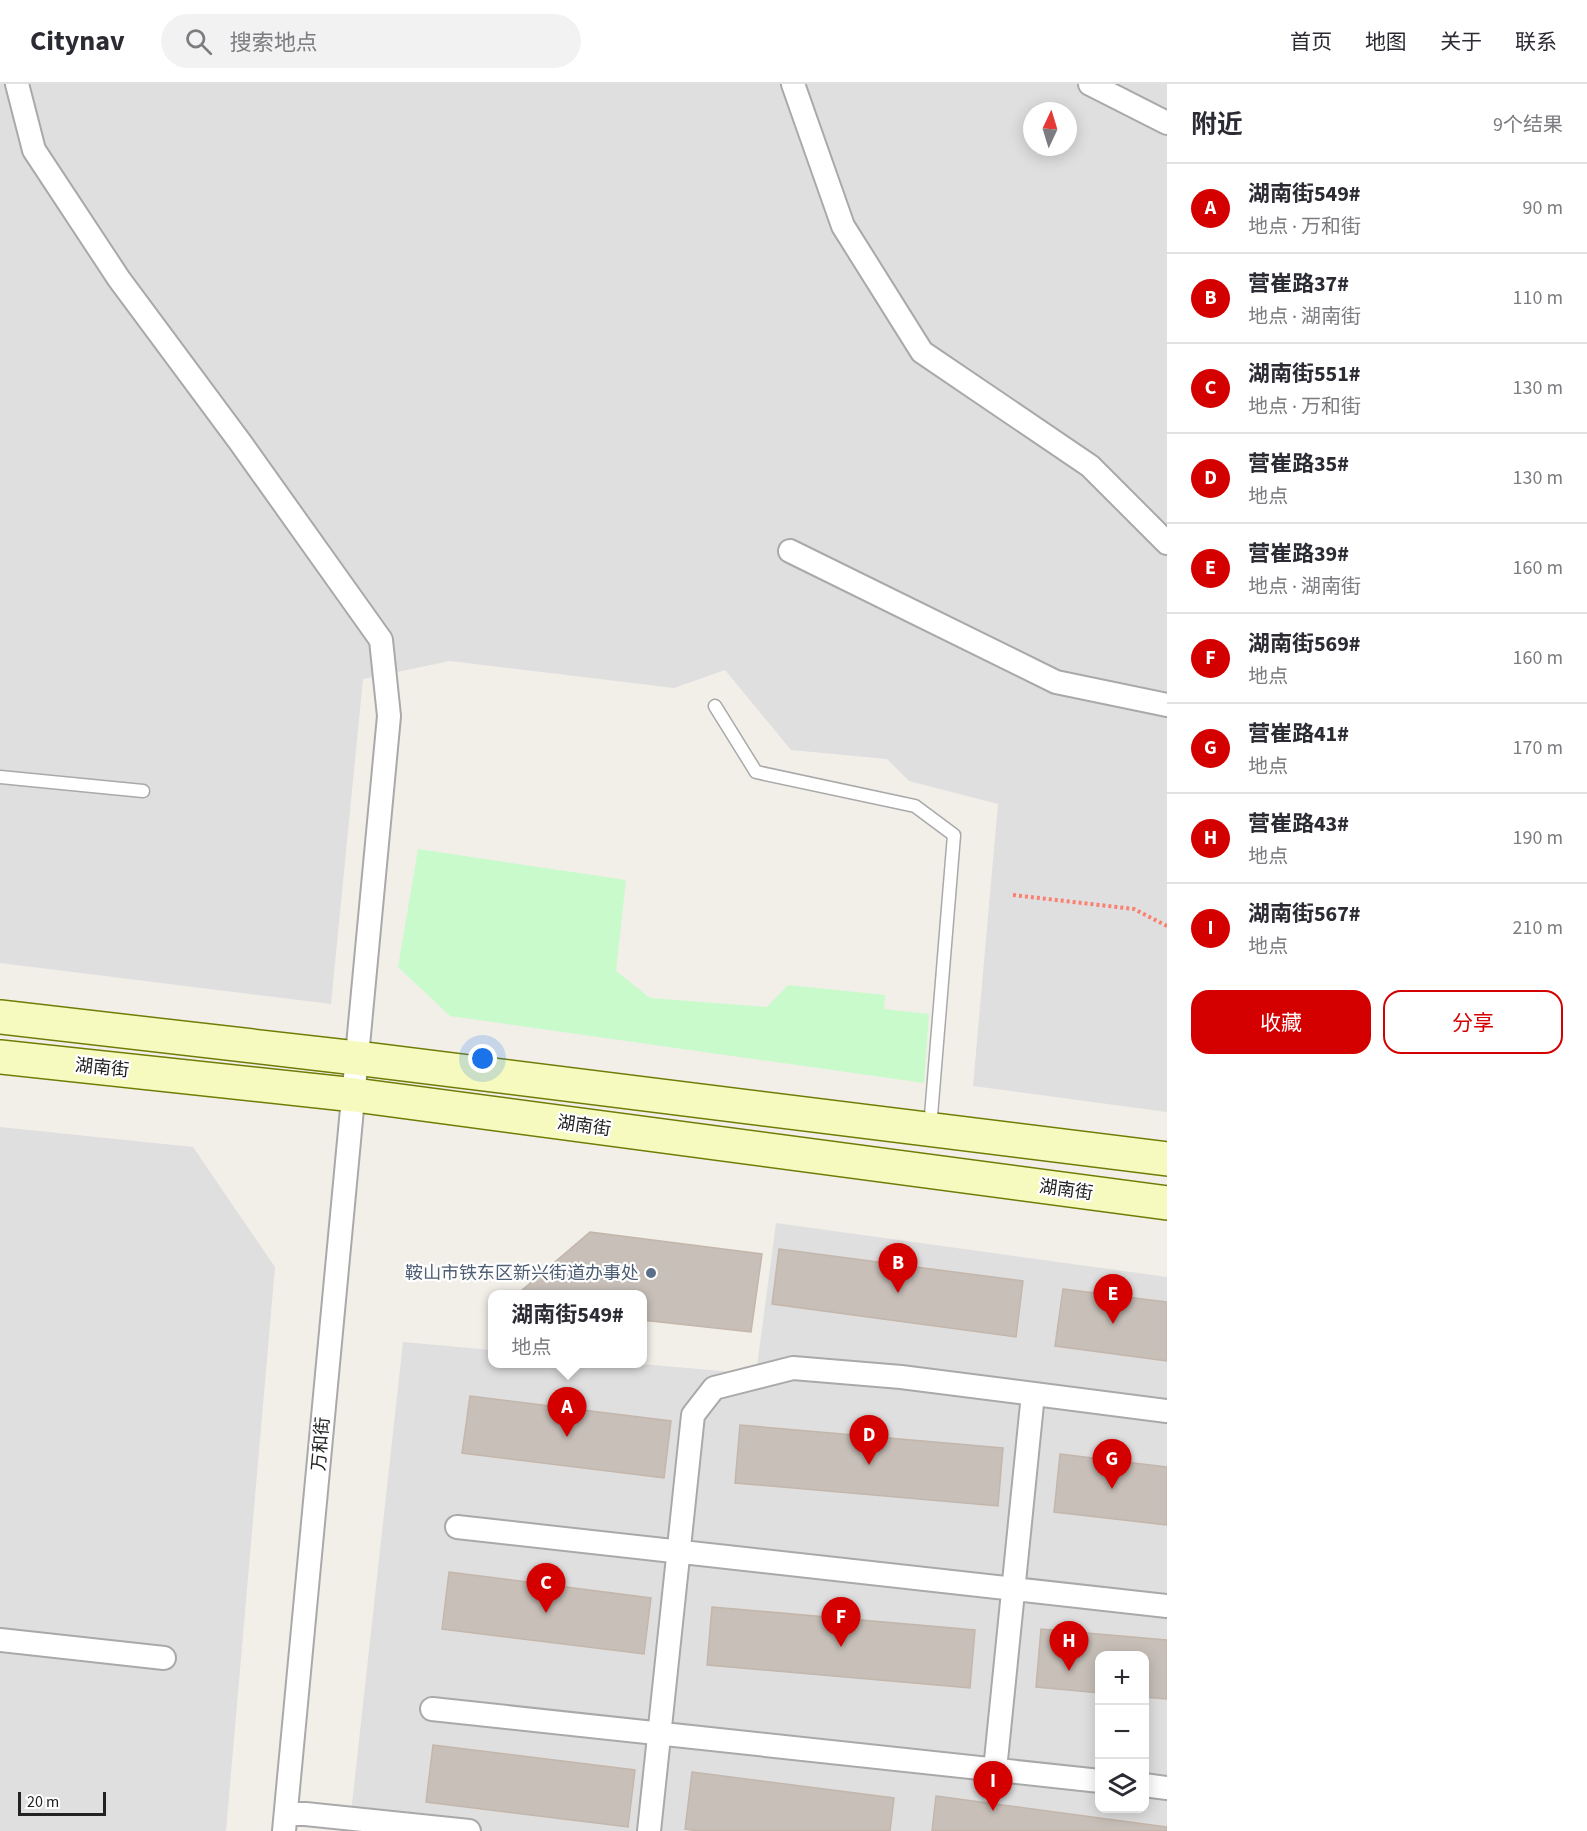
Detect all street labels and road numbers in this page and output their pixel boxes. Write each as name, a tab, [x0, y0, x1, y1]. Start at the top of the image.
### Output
street label: 湖南街	[74, 1053, 130, 1083]
street label: 湖南街	[556, 1110, 612, 1142]
street label: 湖南街	[1038, 1174, 1094, 1206]
street label: 万和街	[306, 1416, 336, 1472]

